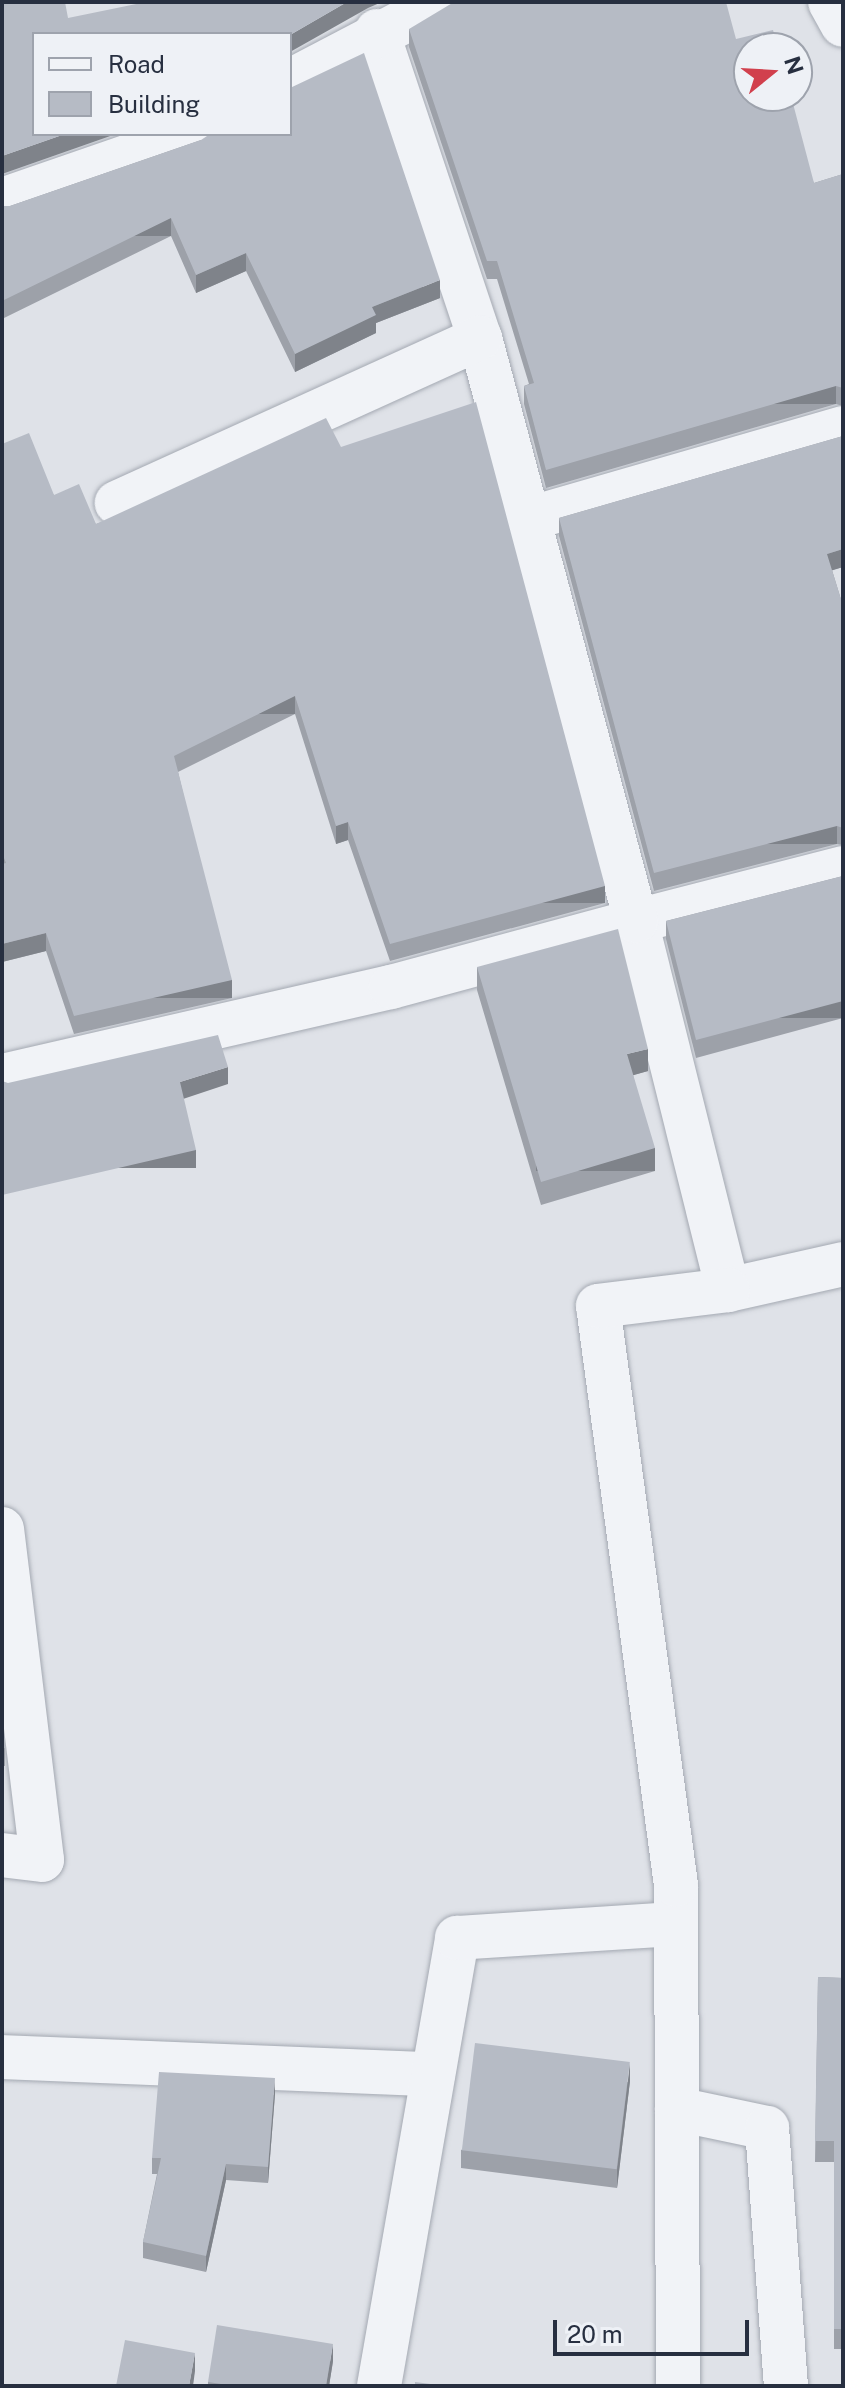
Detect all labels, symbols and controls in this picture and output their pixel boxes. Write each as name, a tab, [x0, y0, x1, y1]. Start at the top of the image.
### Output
legend	[32, 32, 292, 136]
north arrow	[733, 32, 813, 112]
text: Road	[108, 50, 165, 78]
text: N	[779, 53, 809, 77]
text: Building	[108, 90, 200, 118]
scale bar	[557, 2304, 753, 2354]
text: 20 m	[567, 2320, 623, 2348]

